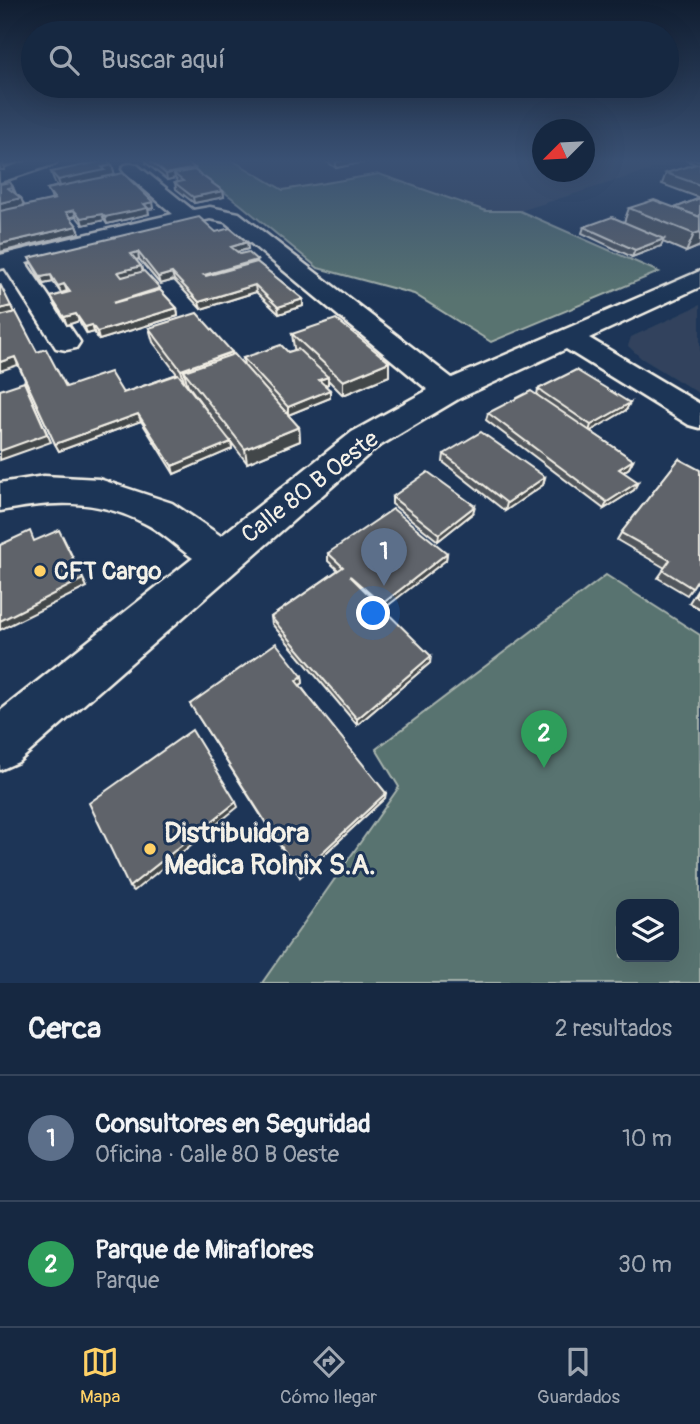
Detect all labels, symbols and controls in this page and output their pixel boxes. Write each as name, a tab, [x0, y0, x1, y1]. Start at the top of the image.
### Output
search box	[21, 21, 679, 98]
icon: search	[45, 41, 83, 79]
text: Buscar aquí	[101, 44, 225, 76]
north arrow	[532, 119, 595, 182]
street label: Calle 80 B Oeste	[236, 424, 385, 550]
pin: 1	[361, 528, 407, 586]
place label: CFT Cargo	[54, 557, 161, 586]
marker: CFT Cargo	[32, 563, 48, 579]
your location	[356, 596, 390, 630]
pin: 2	[521, 710, 567, 768]
place label: Distribuidora Medica Rolnix S.A.	[164, 816, 376, 883]
marker: Distribuidora Medica Rolnix S.A.	[142, 841, 158, 857]
map controls	[616, 899, 679, 962]
button: layers	[616, 899, 679, 962]
text: Cerca	[28, 1010, 101, 1047]
text: 2 resultados	[555, 1014, 672, 1043]
text: Consultores en Seguridad	[95, 1108, 371, 1140]
text: 1	[47, 1124, 56, 1153]
text: 10 m	[622, 1124, 672, 1153]
text: Oficina · Calle 80 B Oeste	[95, 1140, 339, 1169]
text: Parque de Miraflores	[95, 1234, 313, 1266]
text: 2	[45, 1250, 57, 1279]
text: 30 m	[618, 1250, 672, 1279]
text: Parque	[95, 1266, 159, 1295]
tab: Mapa	[80, 1343, 120, 1409]
tab: Cómo llegar	[280, 1343, 377, 1409]
tab: Guardados	[537, 1343, 620, 1409]

